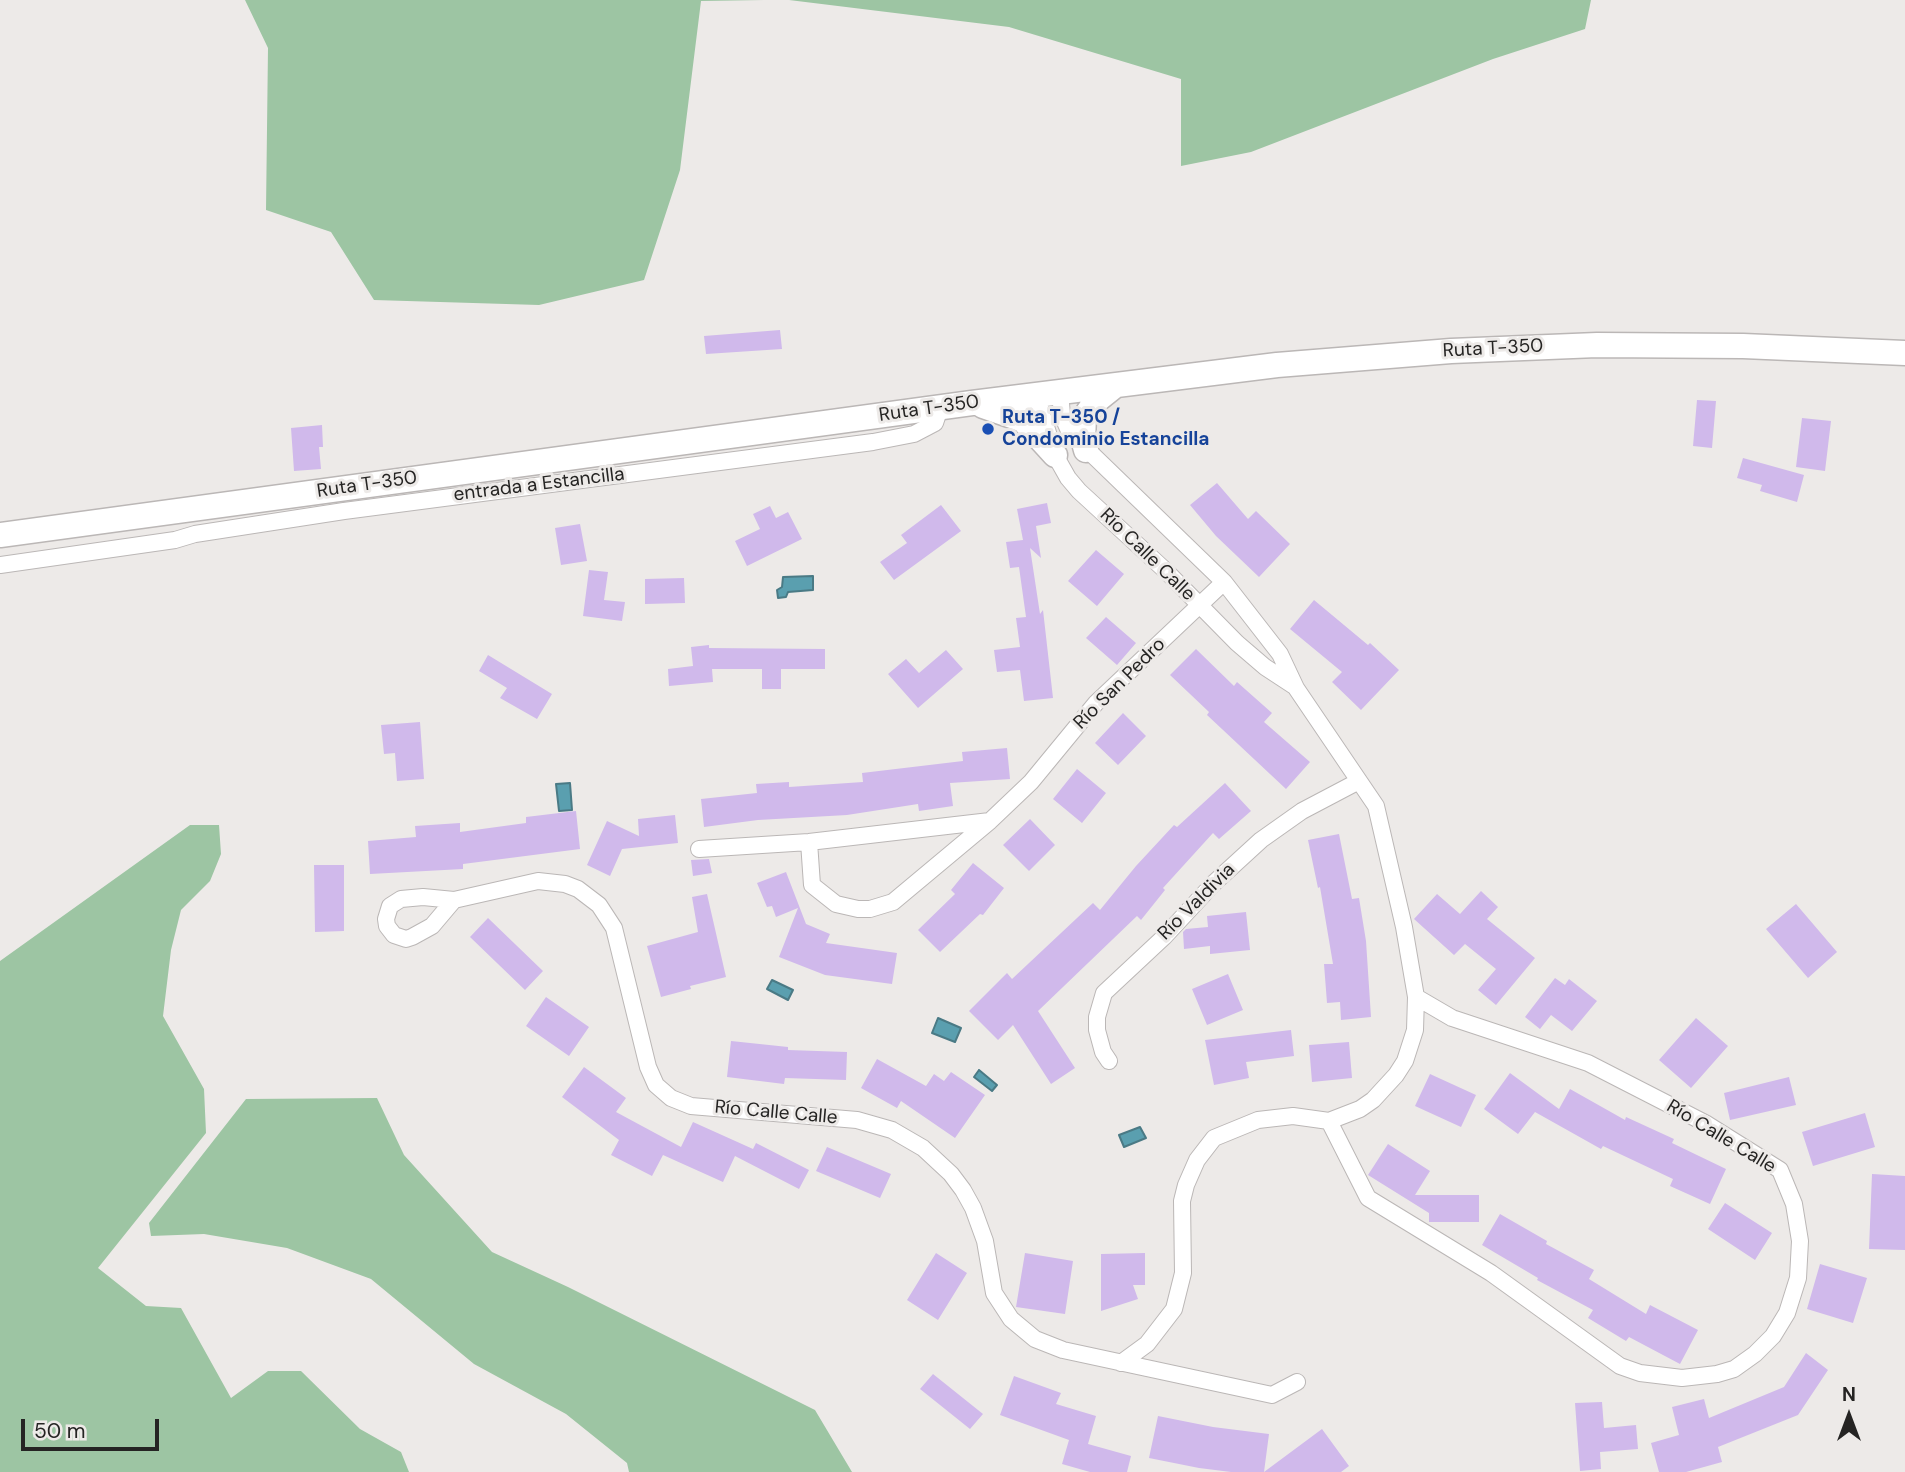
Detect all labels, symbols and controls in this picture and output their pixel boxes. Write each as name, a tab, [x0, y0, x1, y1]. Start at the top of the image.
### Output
street label: Ruta T-350	[1442, 335, 1544, 363]
street label: Ruta T-350	[877, 391, 981, 427]
place label: Ruta T-350 / Condominio Estancilla	[1002, 407, 1209, 451]
marker: Ruta T-350 / Condominio Estancilla	[980, 421, 996, 437]
street label: entrada a Estancilla	[452, 463, 626, 507]
street label: Ruta T-350	[315, 467, 419, 503]
street label: Río Calle Calle	[1095, 504, 1199, 606]
street label: Río San Pedro	[1069, 633, 1171, 735]
street label: Río Valdivia	[1154, 859, 1240, 945]
street label: Río Calle Calle	[1662, 1095, 1780, 1179]
street label: Río Calle Calle	[714, 1096, 838, 1130]
north arrow	[1814, 1381, 1884, 1451]
text: N	[1842, 1382, 1856, 1407]
scale bar	[24, 1406, 163, 1450]
text: 50 m	[34, 1417, 85, 1445]

